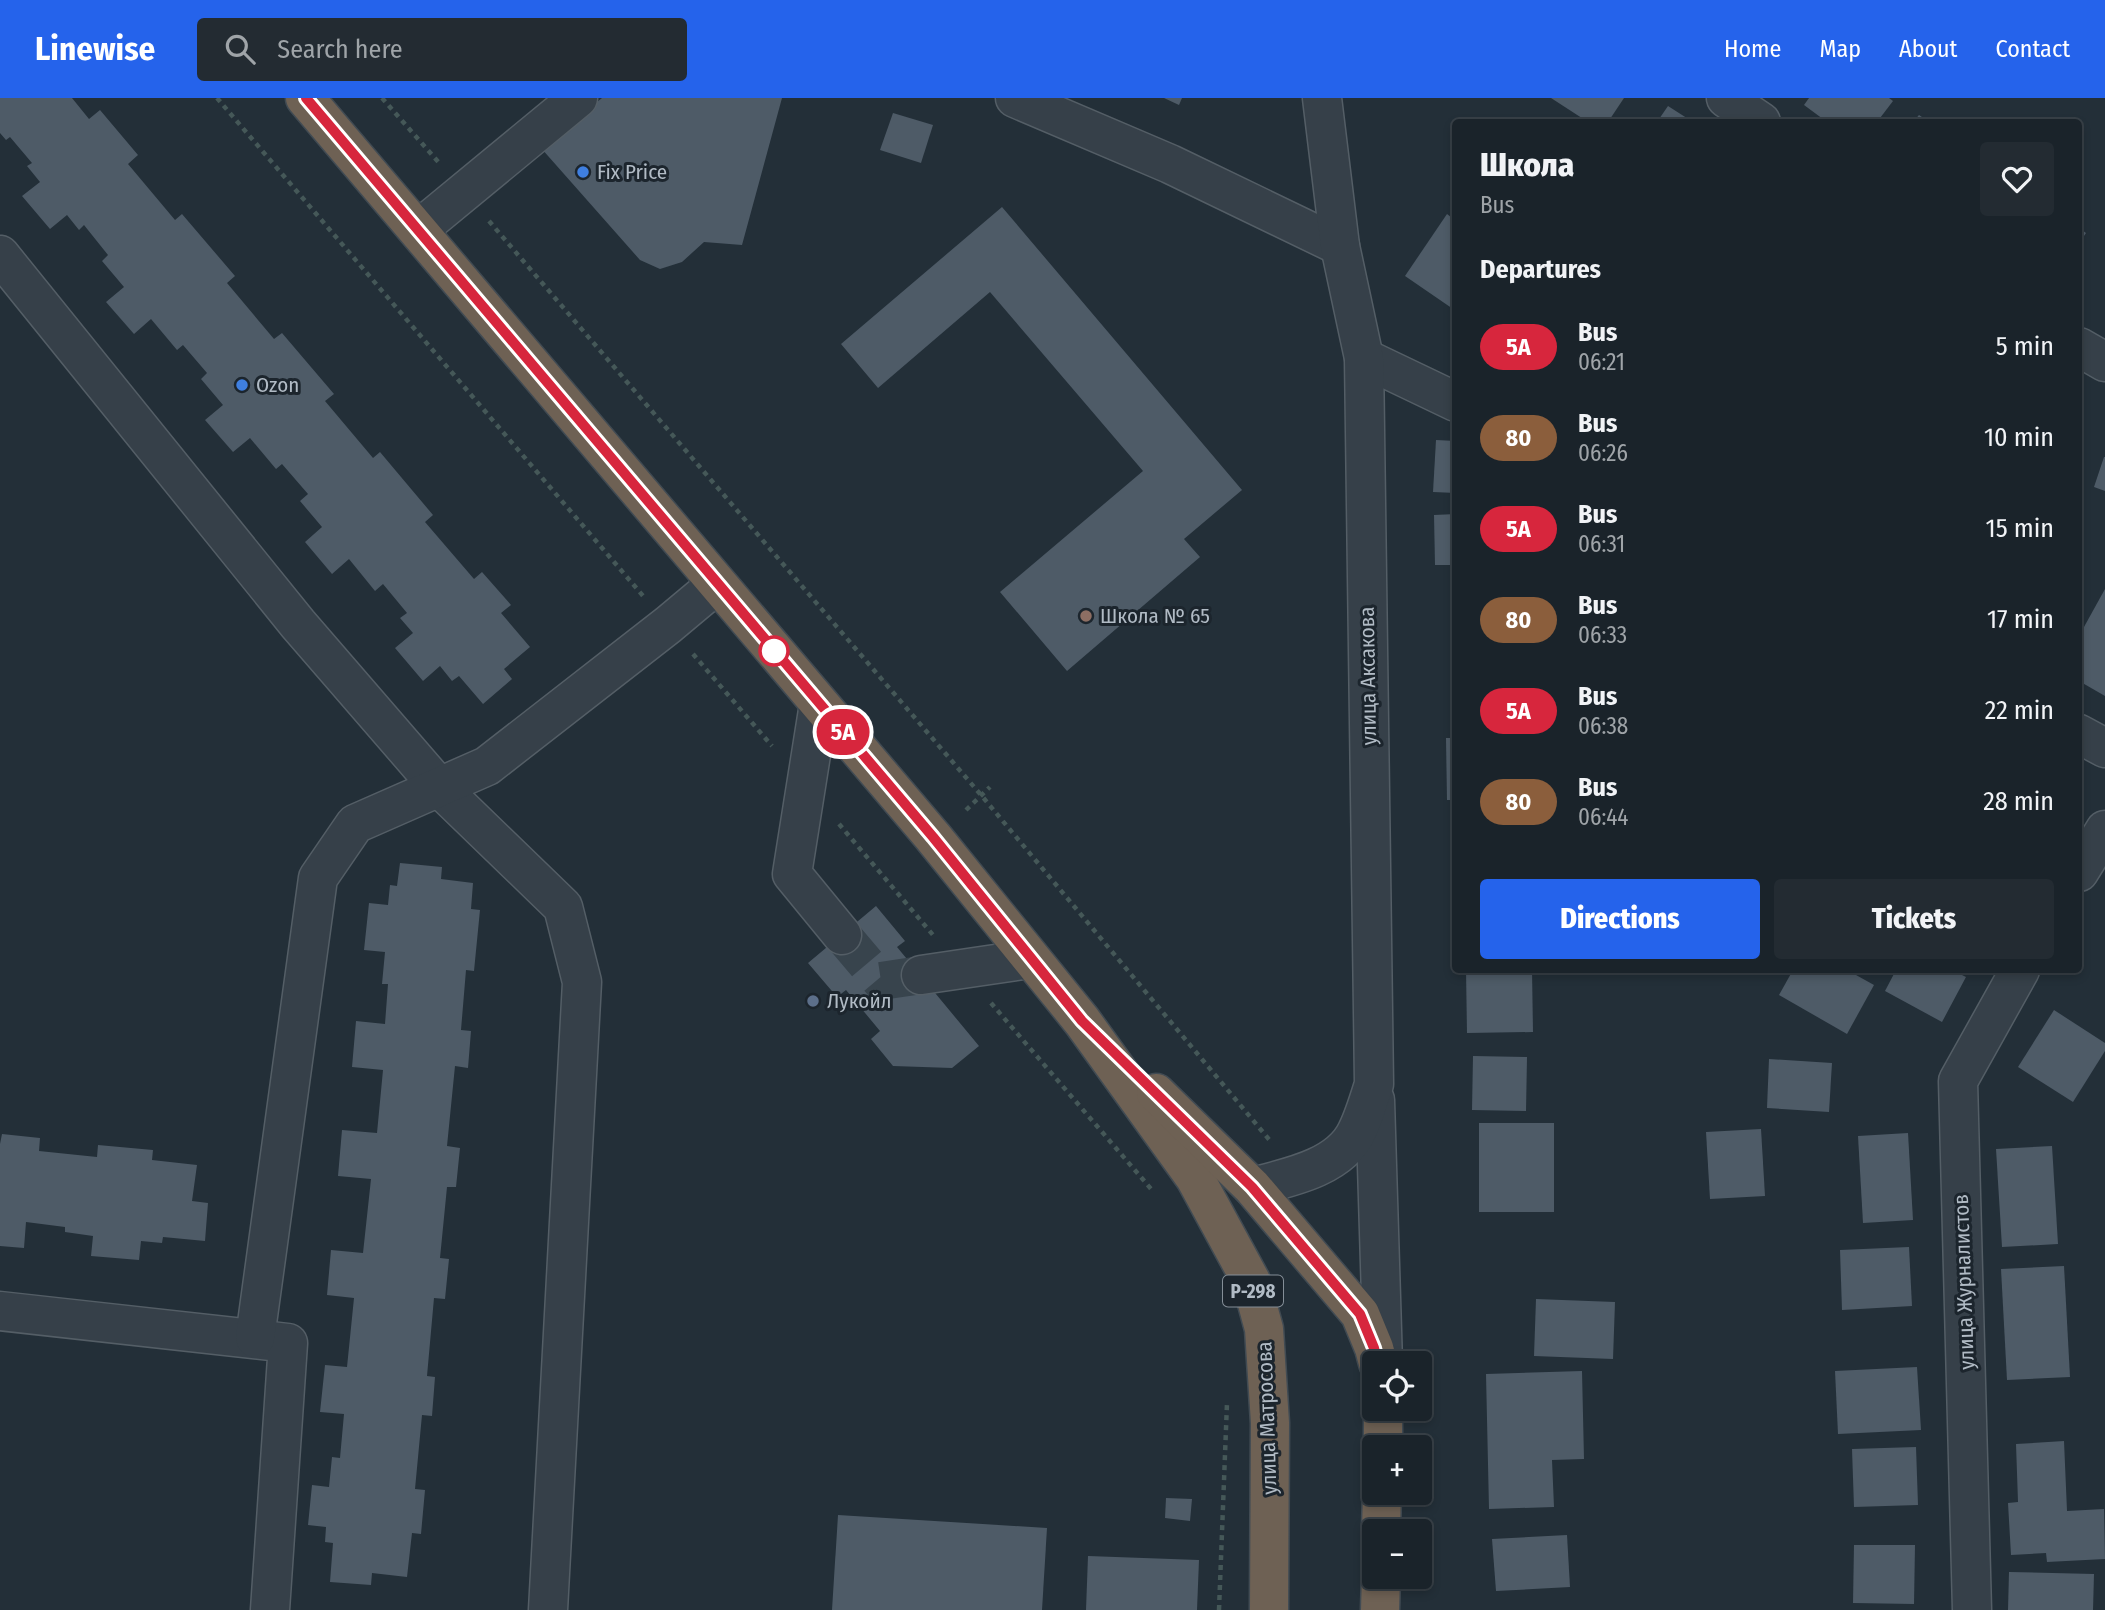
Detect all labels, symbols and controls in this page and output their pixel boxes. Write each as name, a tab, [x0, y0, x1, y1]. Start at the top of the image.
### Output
search box	[197, 18, 687, 81]
text: Linewise	[35, 29, 155, 69]
icon: search	[221, 30, 259, 68]
text: Search here	[277, 34, 403, 65]
text: Home	[1724, 35, 1781, 63]
text: Map	[1819, 35, 1861, 63]
text: About	[1899, 35, 1957, 63]
text: Contact	[1995, 35, 2070, 63]
button: heart	[1980, 142, 2054, 216]
text: Школа	[1480, 145, 1574, 185]
place label: Fix Price	[597, 159, 667, 185]
marker: Fix Price	[575, 164, 591, 180]
text: Bus	[1480, 191, 1514, 219]
text: Departures	[1480, 254, 1601, 285]
text: Bus	[1578, 317, 1617, 348]
text: 5 min	[1996, 331, 2054, 362]
text: 5А	[1506, 333, 1531, 361]
text: 06:21	[1578, 348, 1625, 376]
place label: Ozon	[256, 372, 299, 398]
marker: Ozon	[234, 377, 250, 393]
text: Bus	[1578, 408, 1617, 439]
text: 10 min	[1984, 422, 2054, 453]
text: 80	[1506, 424, 1531, 452]
text: 06:26	[1578, 439, 1628, 467]
text: Bus	[1578, 499, 1617, 530]
text: 15 min	[1986, 513, 2054, 544]
text: 5А	[1506, 515, 1531, 543]
text: 06:31	[1578, 530, 1625, 558]
text: Bus	[1578, 590, 1617, 621]
place label: Школа № 65	[1100, 603, 1210, 629]
text: 17 min	[1987, 604, 2054, 635]
street label: улица Аксакова	[1354, 606, 1382, 746]
text: 80	[1506, 606, 1531, 634]
marker: Школа № 65	[1078, 608, 1094, 624]
text: 06:33	[1578, 621, 1627, 649]
unlabelled marker	[759, 636, 789, 666]
text: Bus	[1578, 681, 1617, 712]
text: 22 min	[1985, 695, 2054, 726]
text: 5А	[1506, 697, 1531, 725]
line badge: 5А	[812, 709, 874, 755]
text: 06:38	[1578, 712, 1628, 740]
text: 5А	[831, 718, 855, 746]
text: Bus	[1578, 772, 1617, 803]
text: 28 min	[1983, 786, 2054, 817]
text: 80	[1506, 788, 1531, 816]
text: 06:44	[1578, 803, 1628, 831]
button: Directions	[1480, 879, 1760, 959]
button: Tickets	[1774, 879, 2054, 959]
place label: Лукойл	[827, 988, 892, 1014]
marker: Лукойл	[805, 993, 821, 1009]
street label: улица Журналистов	[1948, 1194, 1980, 1370]
road number: Р-298	[1223, 1275, 1283, 1306]
street label: улица Матросова	[1251, 1341, 1283, 1495]
map controls	[1362, 1351, 1432, 1589]
button: locate	[1362, 1351, 1432, 1421]
button: +	[1362, 1435, 1432, 1505]
button: −	[1362, 1519, 1432, 1589]

